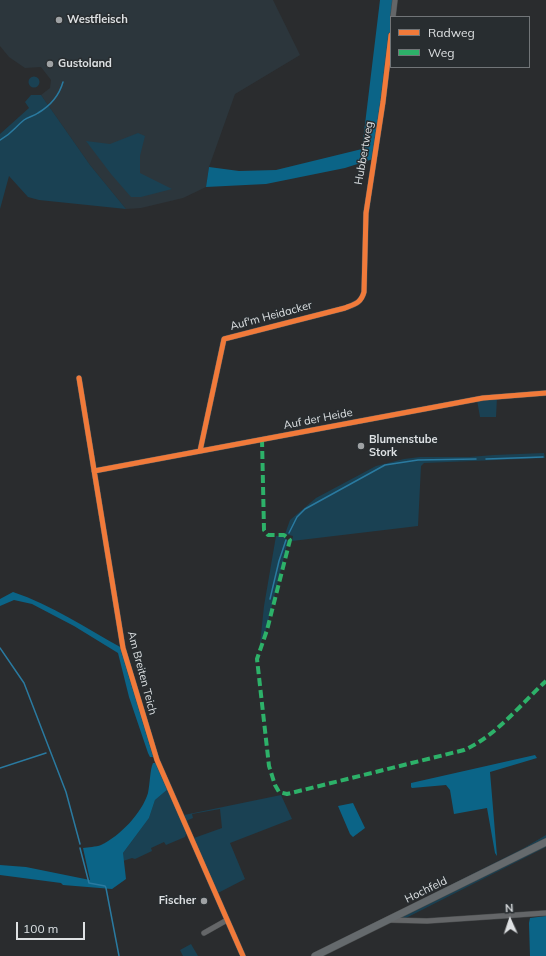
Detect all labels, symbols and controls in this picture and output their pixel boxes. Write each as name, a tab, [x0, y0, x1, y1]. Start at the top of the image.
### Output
place label: Westfleisch	[67, 13, 128, 27]
marker: Westfleisch	[54, 15, 64, 25]
legend	[390, 16, 530, 68]
text: Radweg	[428, 25, 475, 40]
text: Weg	[428, 45, 454, 60]
place label: Gustoland	[58, 57, 112, 71]
marker: Gustoland	[45, 59, 55, 69]
street label: Hubbertweg	[352, 120, 376, 186]
street label: Auf'm Heidacker	[229, 299, 313, 333]
street label: Auf der Heide	[282, 406, 354, 432]
place label: Blumenstube Stork	[369, 433, 438, 459]
marker: Blumenstube Stork	[356, 441, 366, 451]
street label: Am Breiten Teich	[124, 630, 160, 716]
street label: Hochfeld	[403, 874, 449, 906]
place label: Fischer	[159, 894, 196, 908]
marker: Fischer	[199, 896, 209, 906]
north arrow	[490, 900, 530, 940]
text: N	[505, 901, 514, 915]
scale bar	[18, 914, 87, 940]
text: 100 m	[23, 921, 58, 936]

